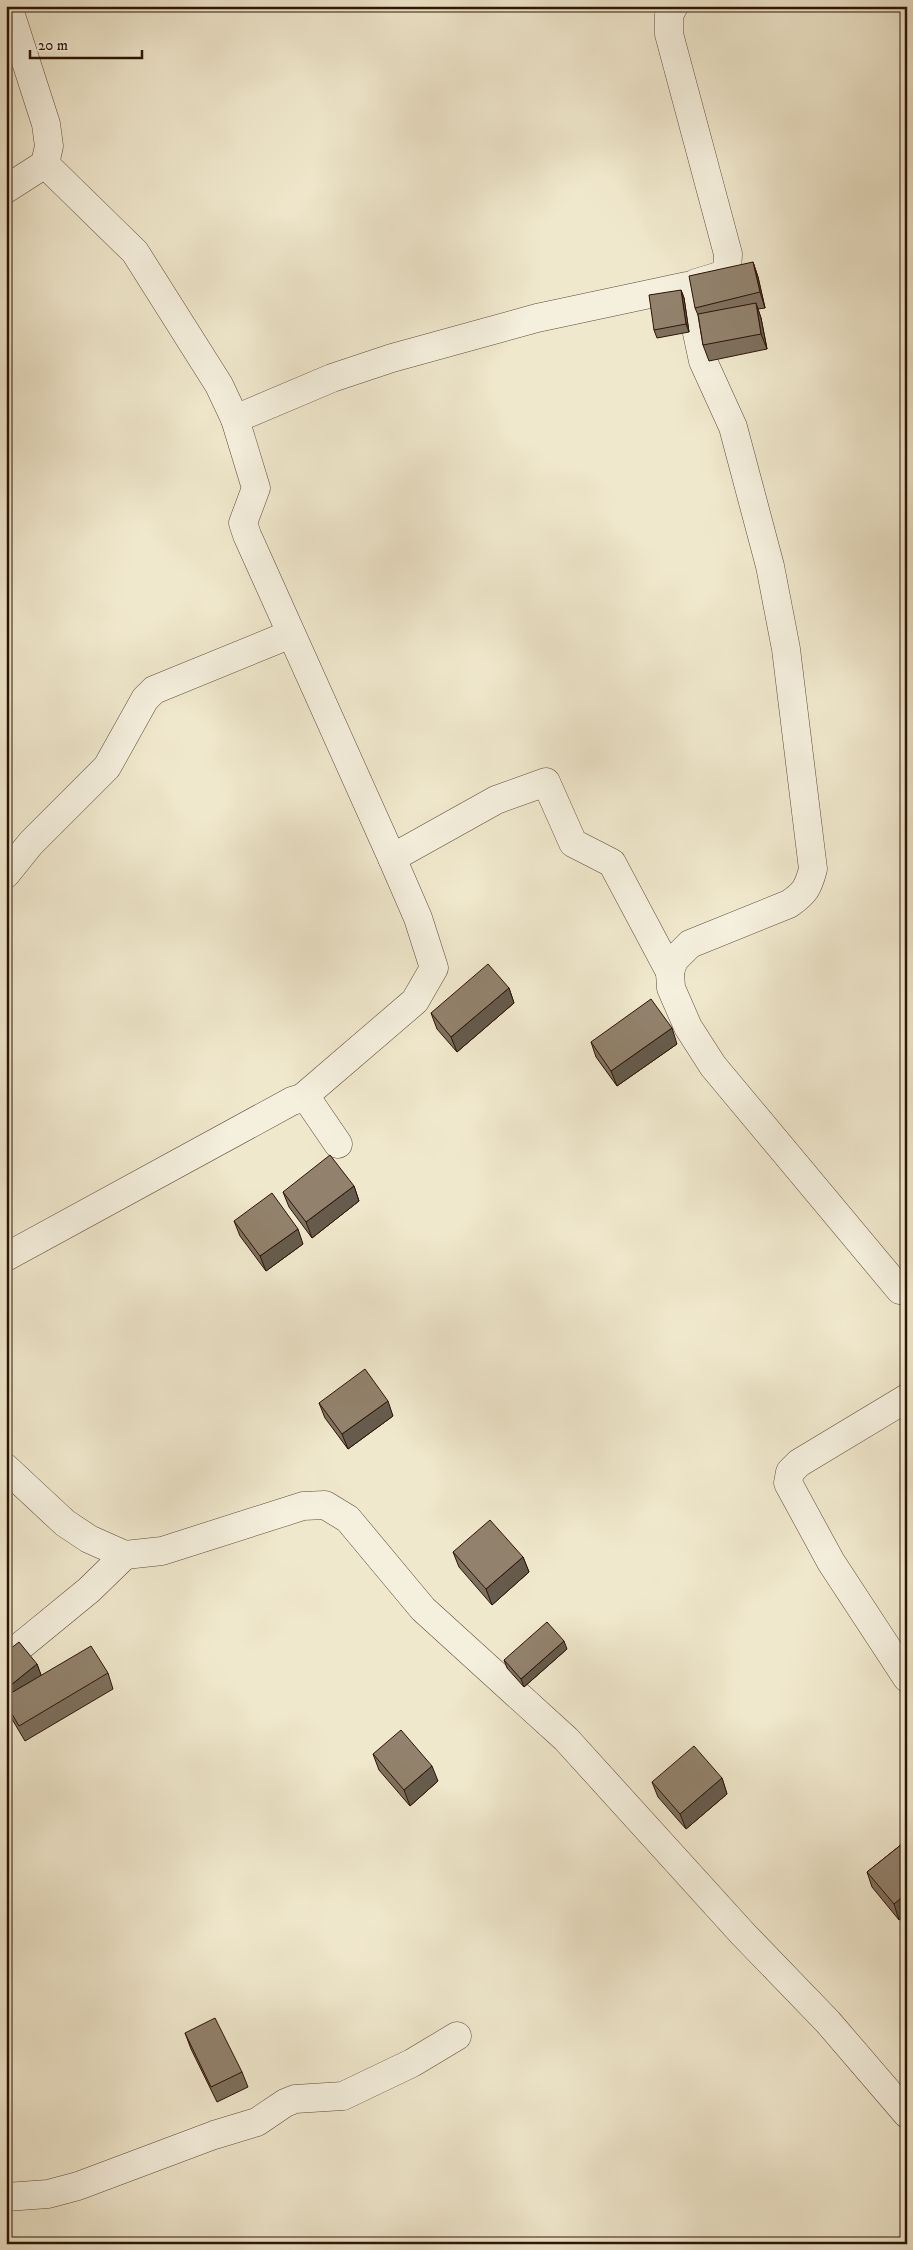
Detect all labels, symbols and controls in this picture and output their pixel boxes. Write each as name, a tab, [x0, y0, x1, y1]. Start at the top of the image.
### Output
scale bar	[30, 28, 142, 60]
text: 20 m	[38, 36, 68, 55]

